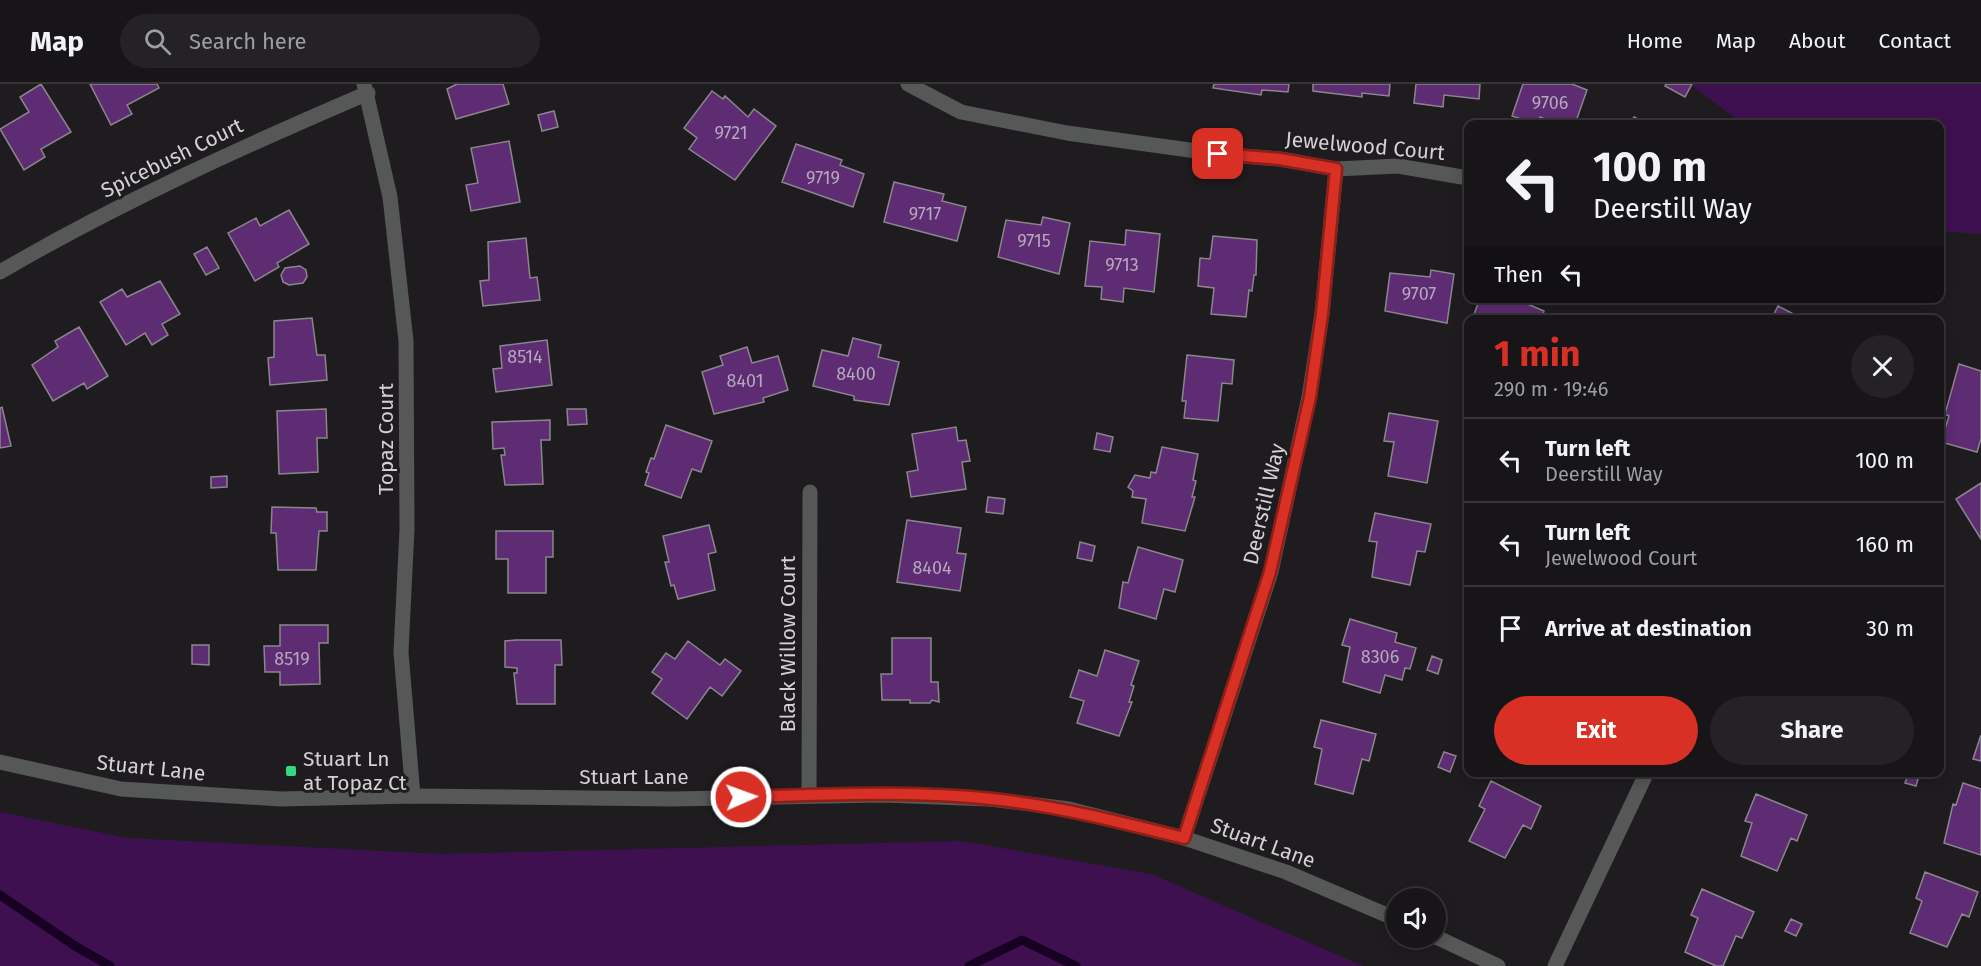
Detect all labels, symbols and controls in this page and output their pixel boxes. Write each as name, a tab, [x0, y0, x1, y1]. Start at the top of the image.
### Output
search box	[120, 14, 540, 68]
text: Map	[30, 25, 84, 58]
icon: search	[141, 25, 174, 58]
text: Search here	[189, 28, 307, 55]
text: Home	[1627, 28, 1683, 54]
text: Map	[1716, 28, 1756, 54]
text: About	[1789, 28, 1846, 54]
text: Contact	[1879, 28, 1951, 54]
house number: 9706	[1532, 92, 1568, 114]
street label: Spicebush Court	[97, 112, 248, 204]
house number: 9721	[714, 122, 748, 144]
street label: Jewelwood Court	[1284, 126, 1446, 166]
pin	[1192, 128, 1243, 179]
icon: arrive	[1201, 137, 1234, 170]
text: 100 m	[1593, 142, 1707, 192]
icon: left	[1494, 144, 1572, 222]
house number: 9719	[806, 167, 840, 189]
text: Deerstill Way	[1593, 193, 1752, 225]
house number: 9717	[909, 203, 941, 225]
house number: 9715	[1017, 230, 1051, 252]
house number: 9713	[1105, 254, 1139, 276]
icon: left	[1555, 258, 1588, 291]
text: Then	[1494, 261, 1543, 288]
house number: 9707	[1402, 283, 1436, 305]
text: 1 min	[1494, 332, 1581, 376]
button: close	[1851, 335, 1914, 398]
house number: 8514	[507, 346, 543, 368]
house number: 8400	[836, 363, 876, 385]
house number: 8401	[727, 370, 763, 392]
text: 290 m · 19:46	[1494, 377, 1608, 401]
street label: Topaz Court	[373, 383, 399, 495]
text: Turn left	[1545, 435, 1630, 462]
street label: Deerstill Way	[1237, 440, 1291, 567]
icon: left	[1494, 444, 1527, 477]
text: 100 m	[1855, 447, 1914, 474]
text: Deerstill Way	[1545, 462, 1663, 486]
text: Turn left	[1545, 519, 1630, 546]
icon: left	[1494, 528, 1527, 561]
text: 160 m	[1856, 531, 1914, 558]
text: Jewelwood Court	[1545, 546, 1697, 570]
street label: Black Willow Court	[775, 555, 801, 732]
house number: 8404	[912, 557, 952, 579]
icon: arrive	[1494, 612, 1527, 645]
text: Arrive at destination	[1545, 615, 1752, 642]
text: 30 m	[1866, 615, 1914, 642]
house number: 8306	[1361, 646, 1399, 668]
house number: 8519	[274, 648, 310, 670]
button: Exit	[1494, 696, 1698, 765]
button: Share	[1710, 696, 1914, 765]
place label: Stuart Ln at Topaz Ct	[303, 746, 407, 796]
street label: Stuart Lane	[95, 749, 207, 787]
marker: Stuart Ln at Topaz Ct	[284, 764, 298, 778]
street label: Stuart Lane	[579, 764, 689, 790]
position arrow	[709, 765, 773, 829]
street label: Stuart Lane	[1207, 812, 1319, 874]
map controls	[1386, 888, 1446, 948]
button: sound	[1386, 888, 1446, 948]

